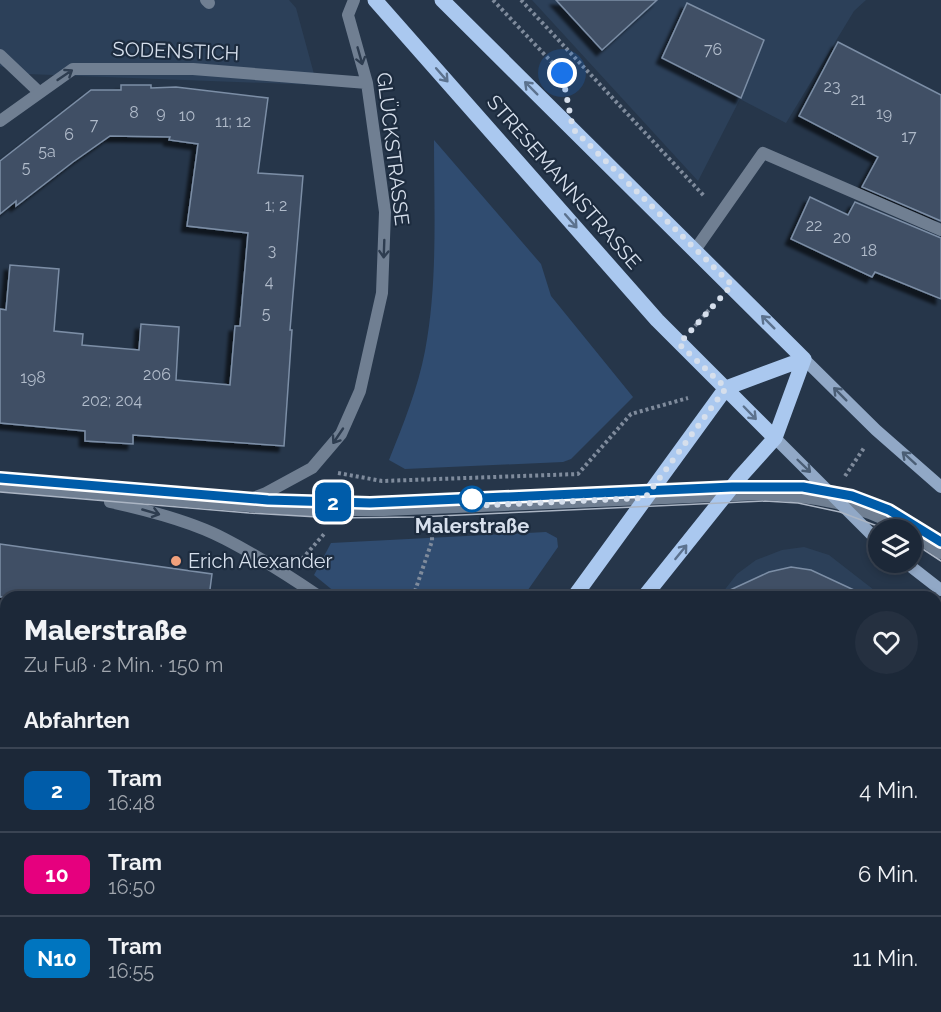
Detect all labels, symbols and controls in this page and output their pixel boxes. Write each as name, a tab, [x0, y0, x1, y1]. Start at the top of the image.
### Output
street label: SODENSTICH	[112, 37, 240, 65]
house number: 76	[704, 40, 722, 59]
one-way arrow	[355, 46, 366, 65]
your location	[547, 58, 577, 88]
one-way arrow	[435, 67, 449, 82]
one-way arrow	[56, 69, 72, 81]
street label: GLÜCKSTRASSE	[372, 71, 414, 227]
house number: 23	[824, 77, 840, 96]
one-way arrow	[524, 81, 539, 96]
street label: STRESEMANNSTRASSE	[482, 90, 646, 274]
house number: 21	[850, 90, 866, 109]
house number: 8	[129, 103, 139, 122]
house number: 9	[156, 103, 166, 122]
house number: 19	[876, 104, 892, 123]
house number: 10	[179, 106, 195, 125]
house number: 11; 12	[215, 112, 251, 131]
house number: 7	[90, 115, 99, 134]
house number: 6	[64, 125, 74, 144]
house number: 17	[901, 127, 917, 146]
house number: 5a	[38, 142, 56, 161]
house number: 5	[22, 158, 31, 177]
house number: 1; 2	[265, 196, 287, 215]
one-way arrow	[564, 213, 578, 228]
house number: 22	[806, 216, 822, 235]
house number: 20	[833, 228, 851, 247]
one-way arrow	[378, 238, 389, 258]
house number: 3	[268, 241, 276, 260]
house number: 18	[861, 241, 877, 260]
house number: 4	[265, 272, 274, 291]
house number: 5	[262, 304, 271, 323]
one-way arrow	[761, 314, 775, 329]
house number: 206	[143, 365, 171, 384]
house number: 198	[20, 368, 46, 387]
one-way arrow	[833, 387, 848, 402]
house number: 202; 204	[82, 391, 143, 410]
one-way arrow	[743, 405, 758, 420]
one-way arrow	[332, 427, 344, 443]
one-way arrow	[902, 451, 917, 465]
one-way arrow	[796, 459, 811, 473]
line badge: 2	[314, 482, 352, 522]
marker: Malerstraße	[459, 486, 485, 512]
text: 2	[327, 490, 339, 515]
one-way arrow	[141, 507, 160, 518]
place label: Malerstraße	[415, 514, 529, 538]
map controls	[868, 519, 922, 573]
button: layers	[868, 519, 922, 573]
one-way arrow	[674, 544, 687, 560]
place label: Erich Alexander	[188, 549, 333, 573]
marker: Erich Alexander	[169, 554, 183, 568]
button: heart	[855, 611, 918, 674]
text: Malerstraße	[24, 614, 187, 647]
text: Zu Fuß · 2 Min. · 150 m	[24, 653, 223, 677]
text: Abfahrten	[24, 707, 130, 733]
text: Tram	[108, 765, 162, 791]
text: 4 Min.	[859, 777, 918, 803]
text: 2	[51, 778, 63, 803]
text: 16:48	[108, 791, 155, 815]
text: Tram	[108, 849, 162, 875]
text: 6 Min.	[858, 861, 918, 887]
text: 10	[45, 862, 69, 887]
text: 16:50	[108, 875, 156, 899]
text: Tram	[108, 933, 162, 959]
text: 11 Min.	[852, 945, 918, 971]
text: N10	[37, 946, 77, 971]
text: 16:55	[108, 959, 154, 983]

